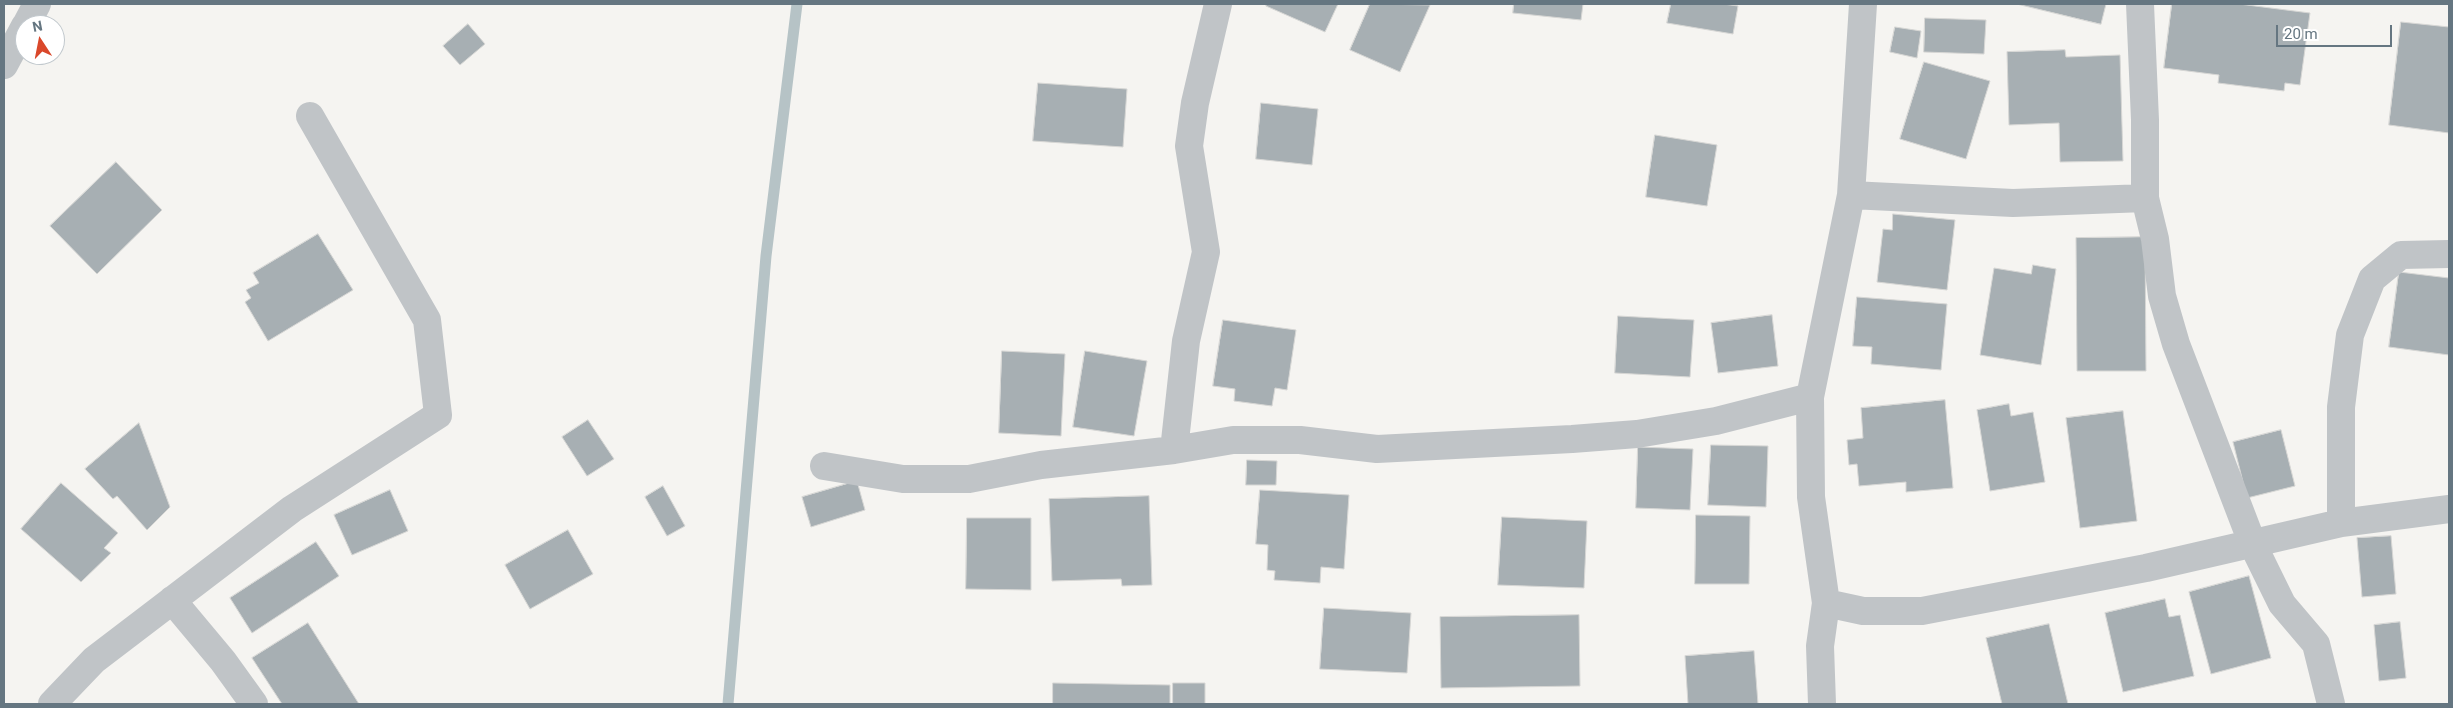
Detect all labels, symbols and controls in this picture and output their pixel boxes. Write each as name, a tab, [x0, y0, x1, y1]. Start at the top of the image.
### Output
north arrow	[15, 15, 65, 65]
scale bar	[2278, 15, 2394, 47]
text: N	[31, 17, 44, 35]
text: 20 m	[2284, 25, 2318, 43]

